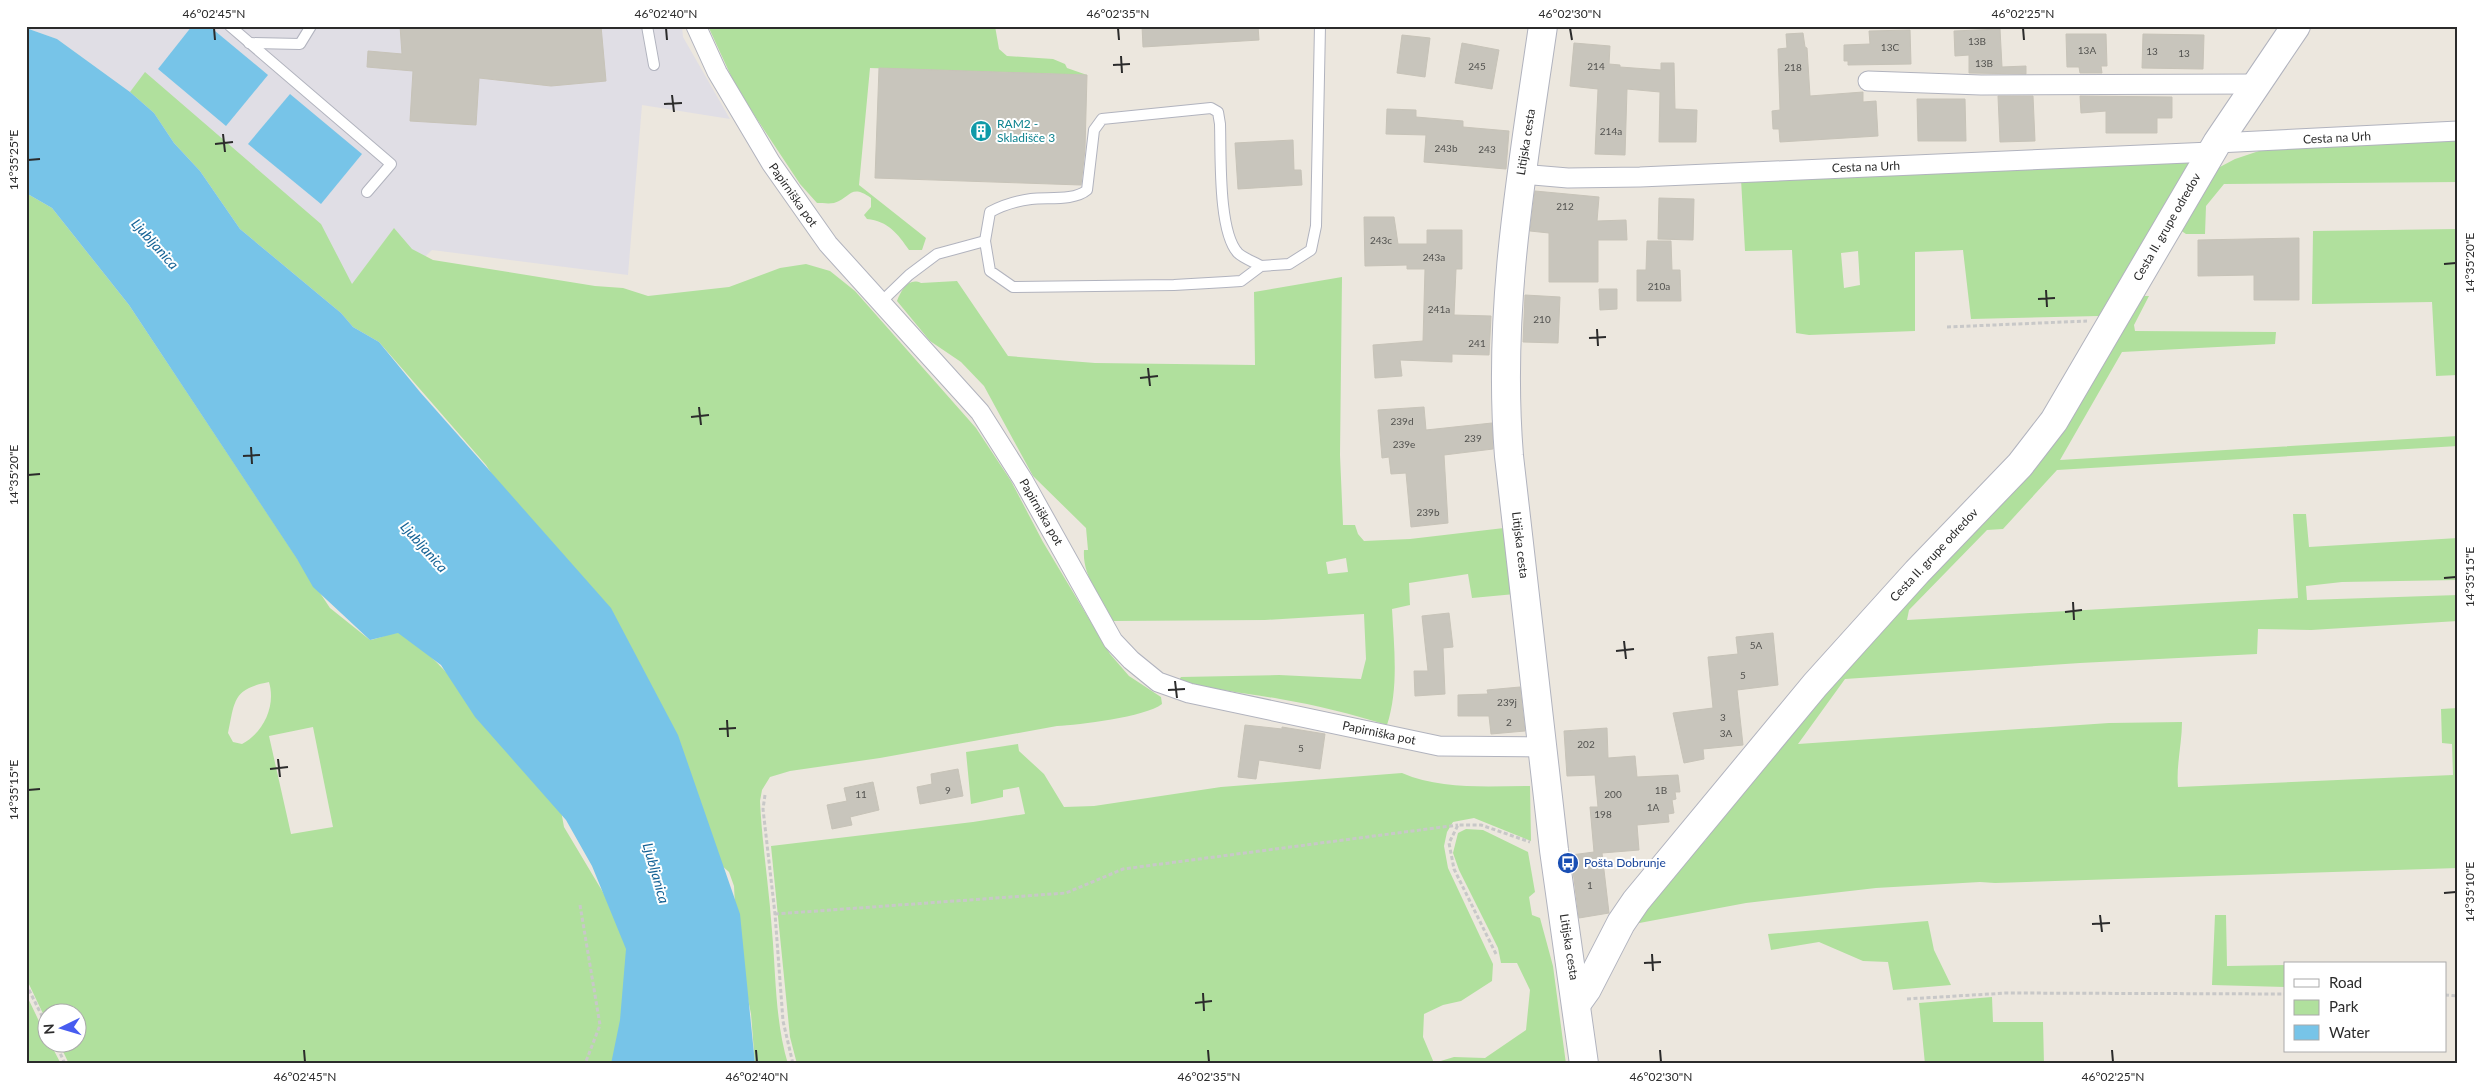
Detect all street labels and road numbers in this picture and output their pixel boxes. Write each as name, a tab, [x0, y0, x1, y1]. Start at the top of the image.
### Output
street label: Litijska cesta	[1513, 108, 1538, 176]
street label: Cesta na Urh	[2303, 128, 2371, 147]
street label: Cesta na Urh	[1832, 158, 1900, 175]
street label: Papirniška pot	[766, 160, 821, 230]
street label: Cesta II. grupe odredov	[2129, 169, 2204, 283]
street label: Papirniška pot	[1016, 476, 1067, 548]
street label: Cesta II. grupe odredov	[1886, 504, 1981, 605]
street label: Litijska cesta	[1509, 511, 1532, 579]
street label: Papirniška pot	[1341, 717, 1418, 748]
street label: Litijska cesta	[1557, 913, 1582, 981]

